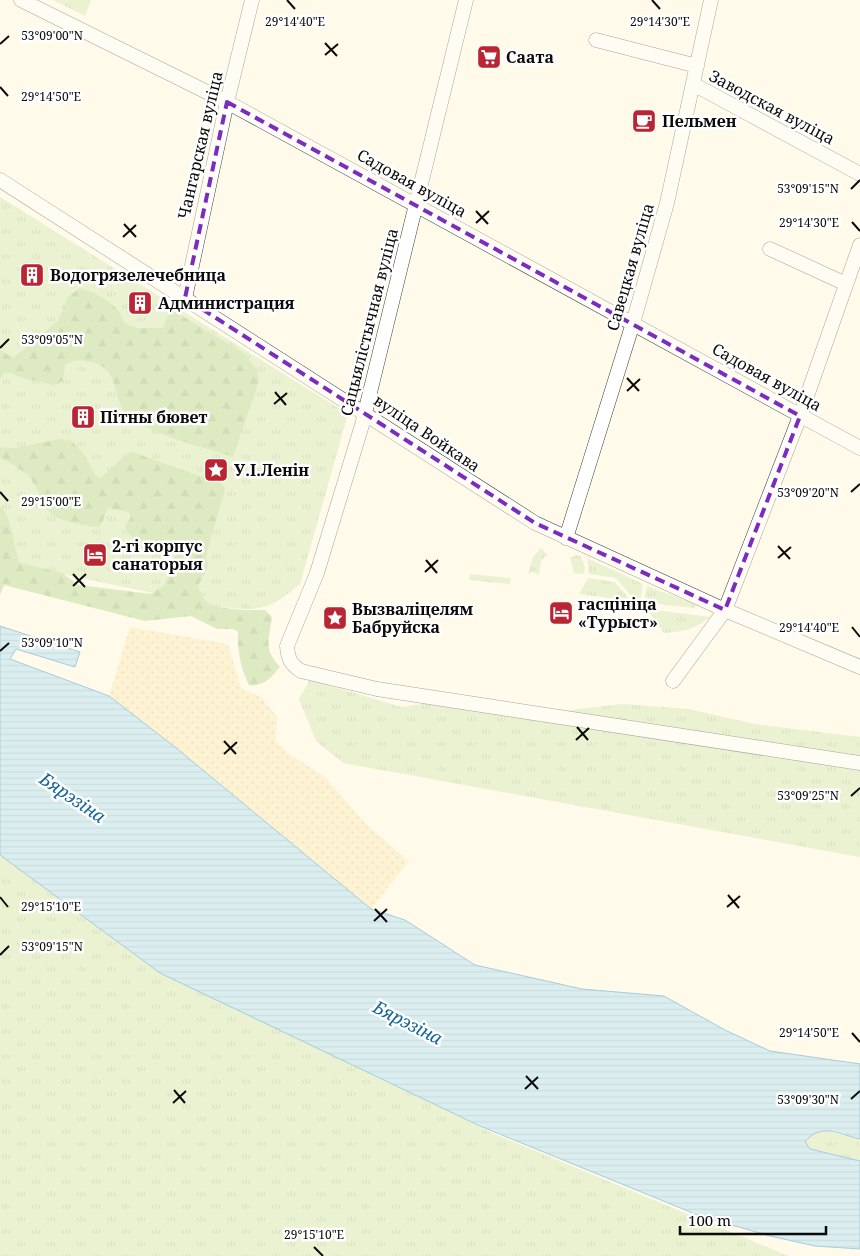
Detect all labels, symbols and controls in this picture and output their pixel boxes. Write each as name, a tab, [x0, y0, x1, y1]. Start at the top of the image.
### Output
text: 29°14'40"E	[265, 13, 325, 30]
text: 29°14'30"E	[630, 13, 690, 30]
text: 53°09'00"N	[21, 27, 83, 44]
supermarket icon: Саата	[476, 44, 502, 70]
place label: Саата	[506, 46, 554, 68]
street label: Заводская вуліца	[705, 65, 839, 149]
street label: Чангарская вуліца	[172, 69, 228, 221]
text: 29°14'50"E	[21, 88, 81, 105]
cafe icon: Пельмен	[631, 108, 657, 134]
place label: Пельмен	[662, 110, 737, 132]
street label: Садовая вуліца	[353, 144, 471, 222]
text: 53°09'15"N	[777, 180, 839, 197]
street label: Савецкая вуліца	[601, 201, 659, 333]
text: 29°14'30"E	[779, 214, 839, 231]
street label: Сацыялістычная вуліца	[335, 226, 403, 418]
building icon: Водогрязелечебница	[19, 262, 45, 288]
place label: Водогрязелечебница	[50, 264, 226, 286]
building icon: Администрация	[127, 290, 153, 316]
place label: Администрация	[158, 292, 295, 314]
text: 53°09'05"N	[21, 331, 83, 348]
street label: Садовая вуліца	[708, 338, 826, 416]
street label: вуліца Войкава	[369, 389, 485, 477]
building icon: Пітны бювет	[70, 404, 96, 430]
place label: Пітны бювет	[100, 406, 208, 428]
place icon: У.І.Ленін	[203, 457, 229, 483]
place label: У.І.Ленін	[234, 459, 309, 481]
text: 53°09'20"N	[777, 484, 839, 501]
text: 29°15'00"E	[21, 493, 81, 510]
place label: 2-гі корпус санаторыя	[112, 535, 203, 575]
hotel icon: 2-гі корпус санаторыя	[82, 542, 108, 568]
place label: гасцініца «Турыст»	[578, 593, 658, 633]
place label: Вызваліцелям Бабруйска	[352, 598, 474, 638]
hotel icon: гасцініца «Турыст»	[548, 600, 574, 626]
place icon: Вызваліцелям Бабруйска	[322, 605, 348, 631]
text: 29°14'40"E	[779, 619, 839, 636]
text: 53°09'10"N	[21, 634, 83, 651]
water label: Бярэзіна	[34, 766, 111, 828]
text: 53°09'25"N	[777, 787, 839, 804]
text: 29°15'10"E	[21, 898, 81, 915]
text: 53°09'15"N	[21, 938, 83, 955]
water label: Бярэзіна	[368, 994, 447, 1050]
text: 29°14'50"E	[779, 1024, 839, 1041]
text: 53°09'30"N	[777, 1091, 839, 1108]
scale bar	[680, 1204, 826, 1236]
text: 100 m	[688, 1210, 731, 1230]
text: 29°15'10"E	[284, 1226, 344, 1243]

